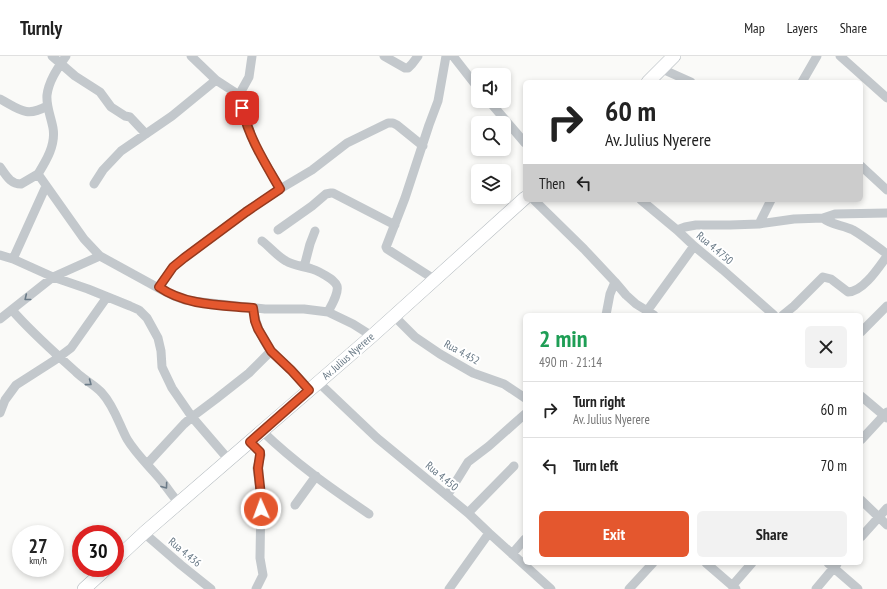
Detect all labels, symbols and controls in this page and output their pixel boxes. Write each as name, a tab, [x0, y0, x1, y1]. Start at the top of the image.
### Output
text: Turnly	[20, 16, 62, 40]
text: Map	[744, 19, 765, 37]
text: Layers	[787, 19, 818, 37]
text: Share	[840, 19, 867, 37]
map controls	[471, 68, 511, 204]
button: sound	[471, 68, 511, 108]
pin	[225, 91, 259, 125]
text: 60 m	[605, 92, 656, 129]
icon: right	[539, 96, 591, 148]
icon: arrive	[231, 97, 253, 119]
button: search	[471, 116, 511, 156]
text: Av. Julius Nyerere	[605, 128, 711, 151]
button: layers	[471, 164, 511, 204]
icon: left	[573, 172, 595, 194]
text: Then	[539, 174, 565, 193]
street label: Rua 4.4750	[694, 229, 736, 267]
one-way arrow	[24, 294, 31, 301]
text: 2 min	[539, 323, 587, 354]
button: close	[805, 326, 847, 368]
street label: Av. Julius Nyerere	[319, 329, 377, 383]
street label: Rua 4.452	[442, 337, 482, 367]
text: 490 m · 21:14	[539, 354, 602, 371]
one-way arrow	[85, 378, 92, 385]
text: Turn right	[573, 392, 625, 411]
icon: right	[539, 399, 561, 421]
text: 60 m	[821, 400, 847, 419]
text: Av. Julius Nyerere	[573, 411, 650, 428]
icon: left	[539, 455, 561, 477]
text: Turn left	[573, 456, 618, 475]
text: 70 m	[821, 456, 847, 475]
street label: Rua 4.450	[423, 458, 461, 494]
one-way arrow	[160, 482, 168, 489]
position arrow	[240, 488, 282, 530]
button: Exit	[539, 511, 689, 557]
button: Share	[697, 511, 847, 557]
speed limit sign: 30	[72, 525, 124, 577]
text: 27	[28, 533, 48, 559]
street label: Rua 4.436	[166, 534, 204, 570]
text: km/h	[29, 554, 47, 567]

